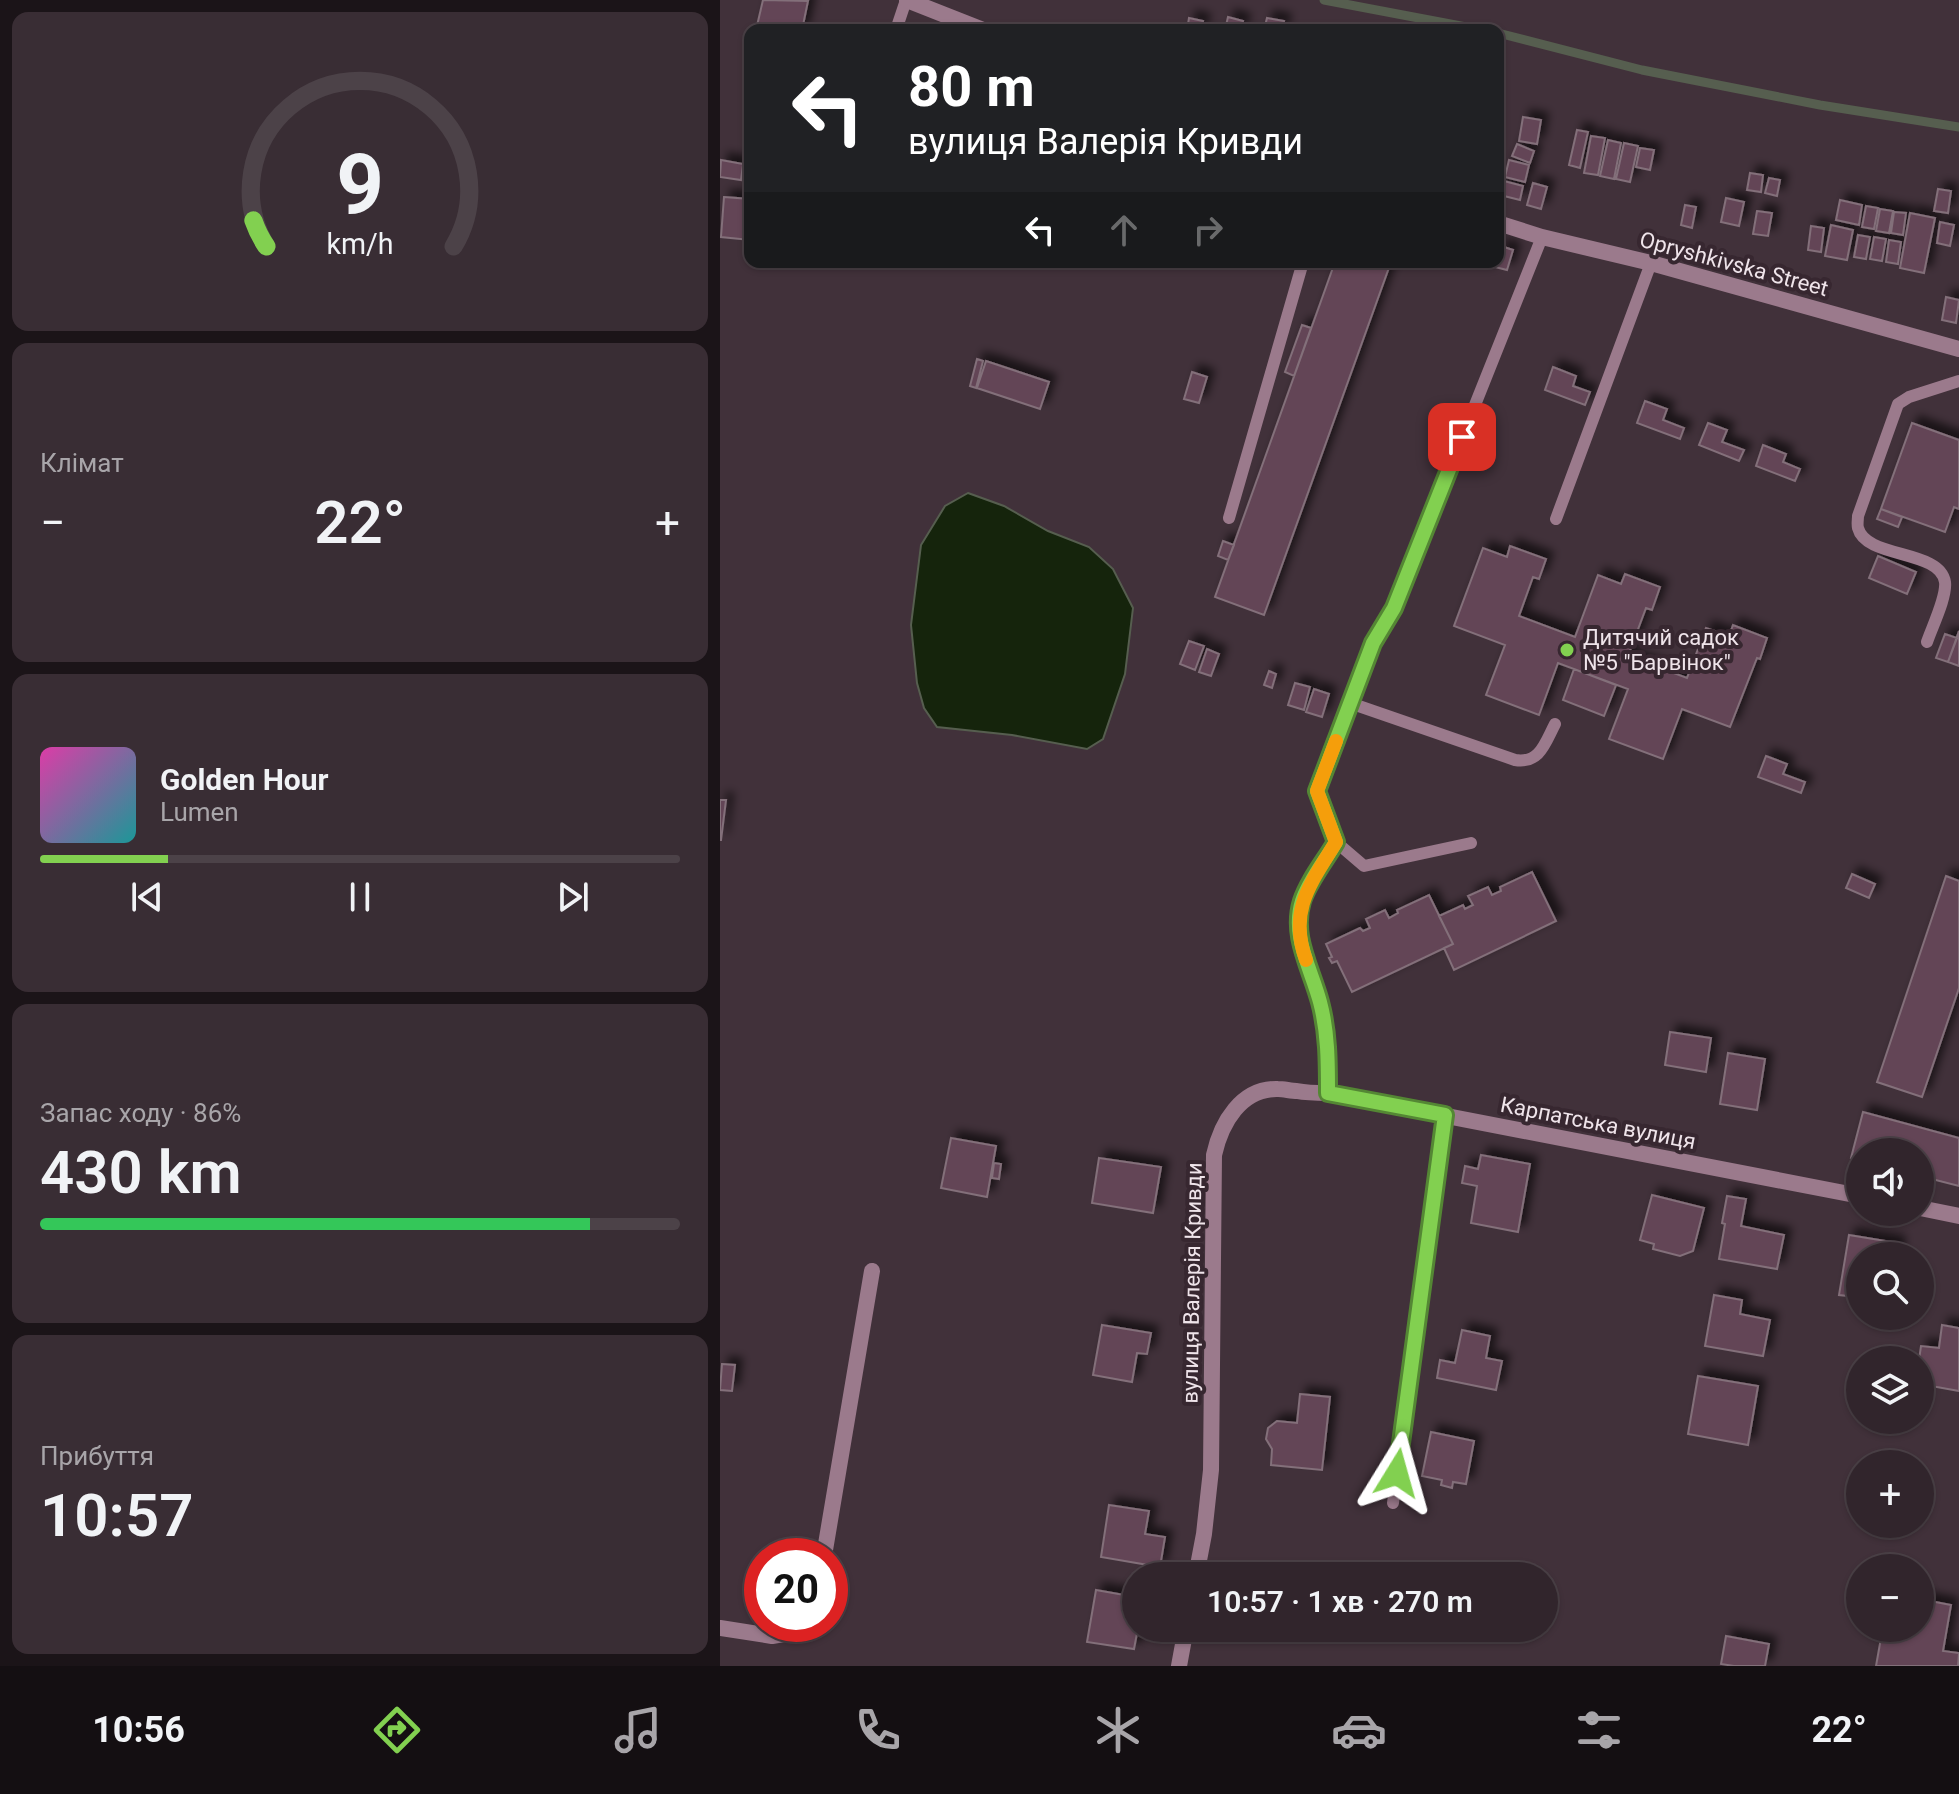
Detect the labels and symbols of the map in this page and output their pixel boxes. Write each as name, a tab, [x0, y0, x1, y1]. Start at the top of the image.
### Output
street label: Opryshkivska Street	[1637, 227, 1831, 301]
pin	[1428, 403, 1496, 471]
place label: Дитячий садок №5 "Барвінок"	[1583, 625, 1739, 675]
marker: Дитячий садок №5 "Барвінок"	[1558, 641, 1576, 659]
street label: Карпатська вулиця	[1498, 1092, 1698, 1154]
street label: вулиця Валерія Кривди	[1177, 1162, 1207, 1404]
position arrow	[1355, 1431, 1439, 1515]
speed limit sign: 20	[744, 1538, 848, 1642]

